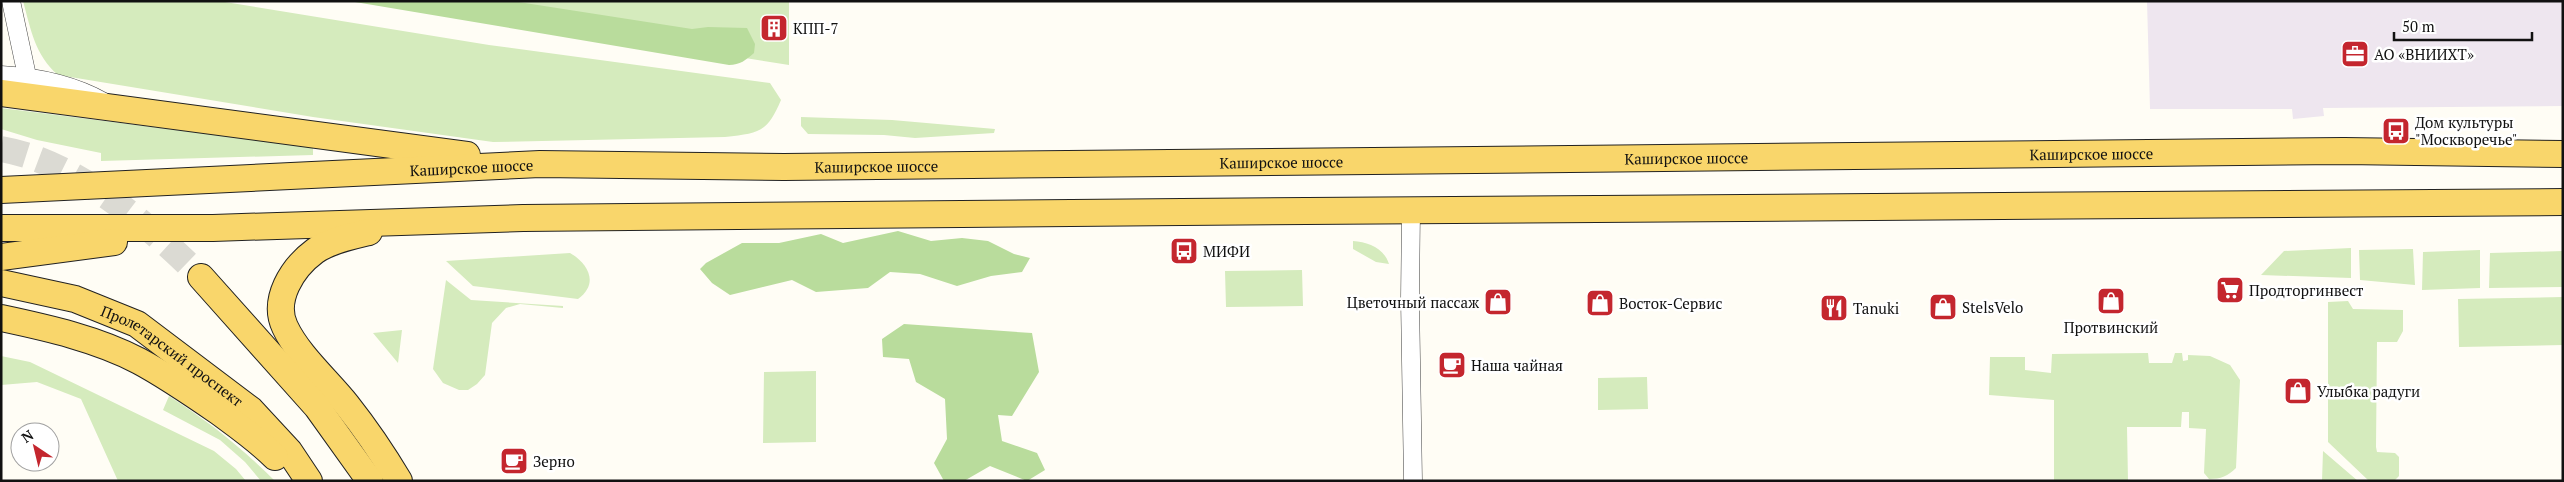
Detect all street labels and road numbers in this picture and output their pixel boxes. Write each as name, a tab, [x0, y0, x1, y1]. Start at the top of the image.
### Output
street label: Каширское шоссе	[2029, 143, 2153, 164]
street label: Каширское шоссе	[1624, 147, 1748, 168]
street label: Каширское шоссе	[1219, 151, 1343, 173]
street label: Каширское шоссе	[409, 154, 534, 180]
street label: Каширское шоссе	[814, 155, 938, 177]
street label: Пролетарский проспект	[98, 301, 248, 411]

